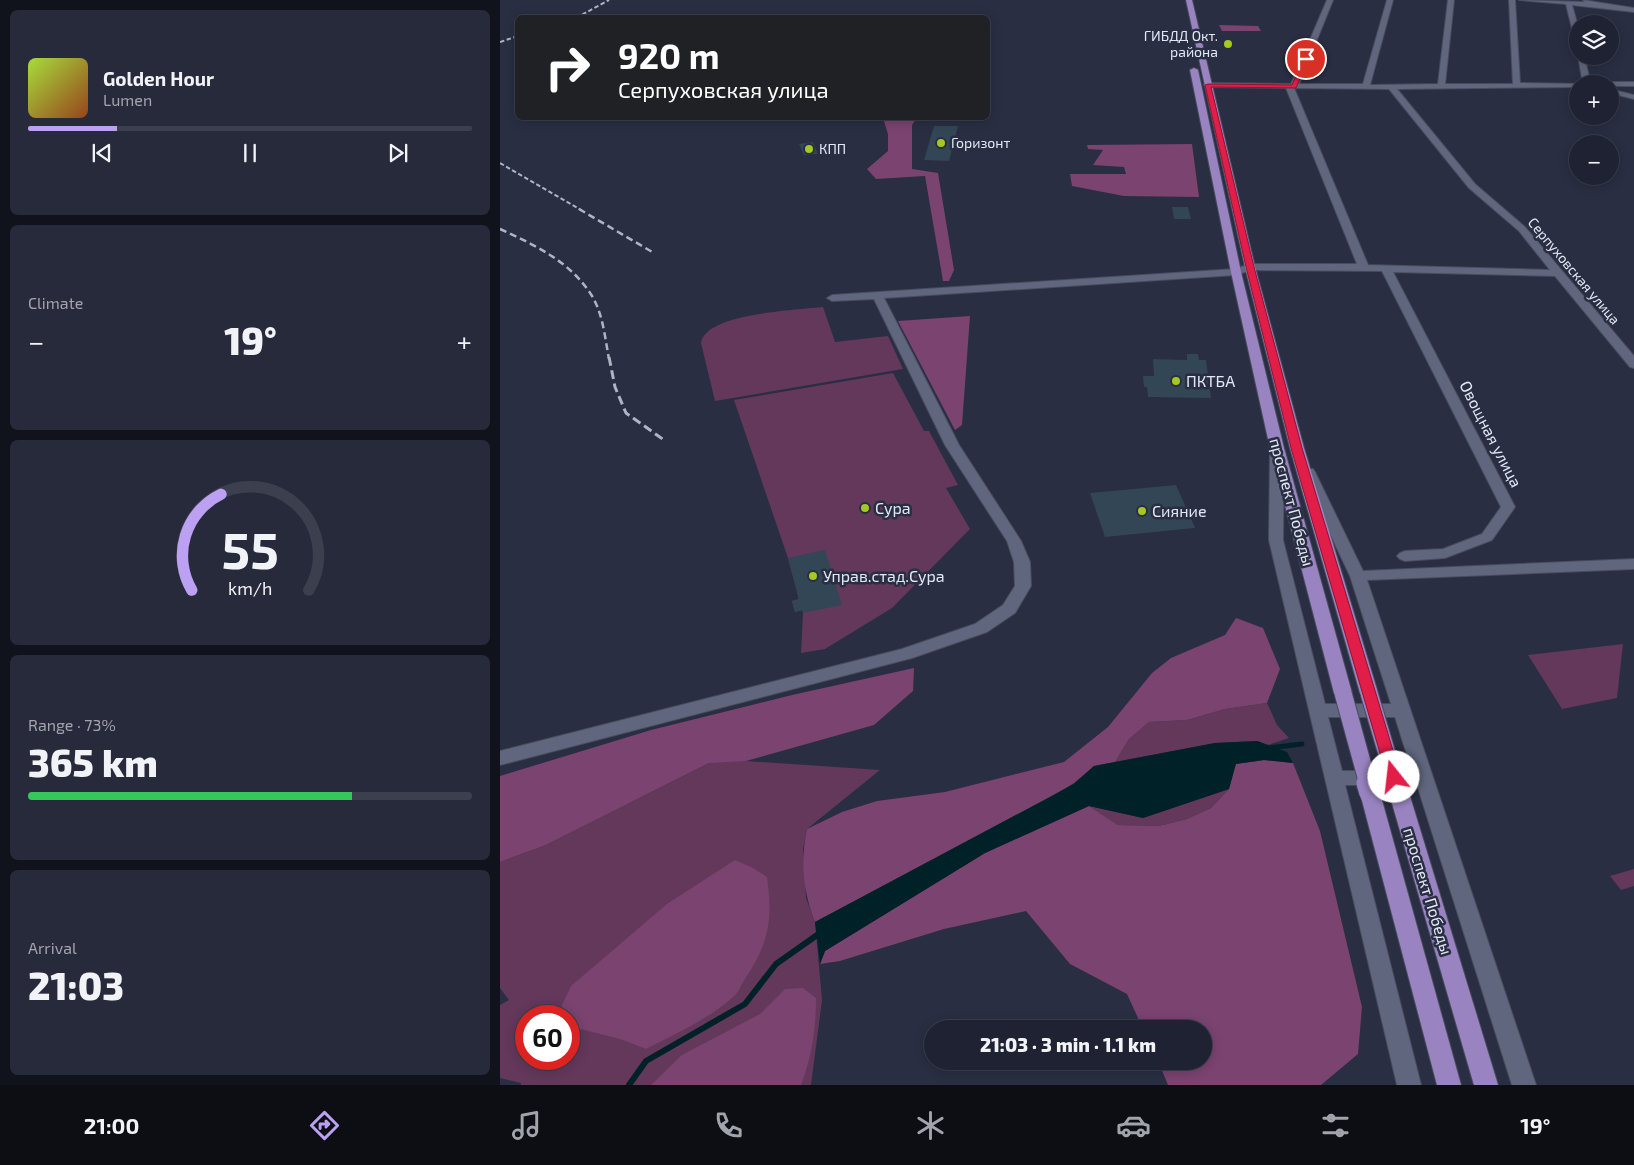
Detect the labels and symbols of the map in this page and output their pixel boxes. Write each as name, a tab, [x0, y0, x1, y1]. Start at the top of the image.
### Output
place label: ГИБДД Окт. района	[1144, 27, 1218, 60]
marker: ГИБДД Окт. района	[1222, 38, 1234, 50]
pin	[1285, 38, 1327, 80]
place label: Горизонт	[951, 134, 1010, 151]
marker: Горизонт	[935, 137, 947, 149]
place label: КПП	[819, 140, 846, 157]
marker: КПП	[803, 143, 815, 155]
street label: Серпуховская улица	[1525, 214, 1624, 327]
place label: ПКТБА	[1186, 371, 1235, 390]
marker: ПКТБА	[1170, 375, 1182, 387]
street label: Овощная улица	[1456, 377, 1526, 491]
street label: проспект Победы	[1266, 436, 1319, 568]
place label: Сура	[875, 498, 911, 518]
place label: Сияние	[1152, 501, 1207, 520]
marker: Сура	[859, 502, 871, 514]
marker: Сияние	[1136, 505, 1148, 517]
place label: Управ.стад.Сура	[823, 566, 945, 586]
marker: Управ.стад.Сура	[807, 570, 819, 582]
position arrow	[1367, 750, 1419, 802]
street label: проспект Победы	[1400, 825, 1457, 957]
speed limit sign: 60	[515, 1005, 580, 1070]

